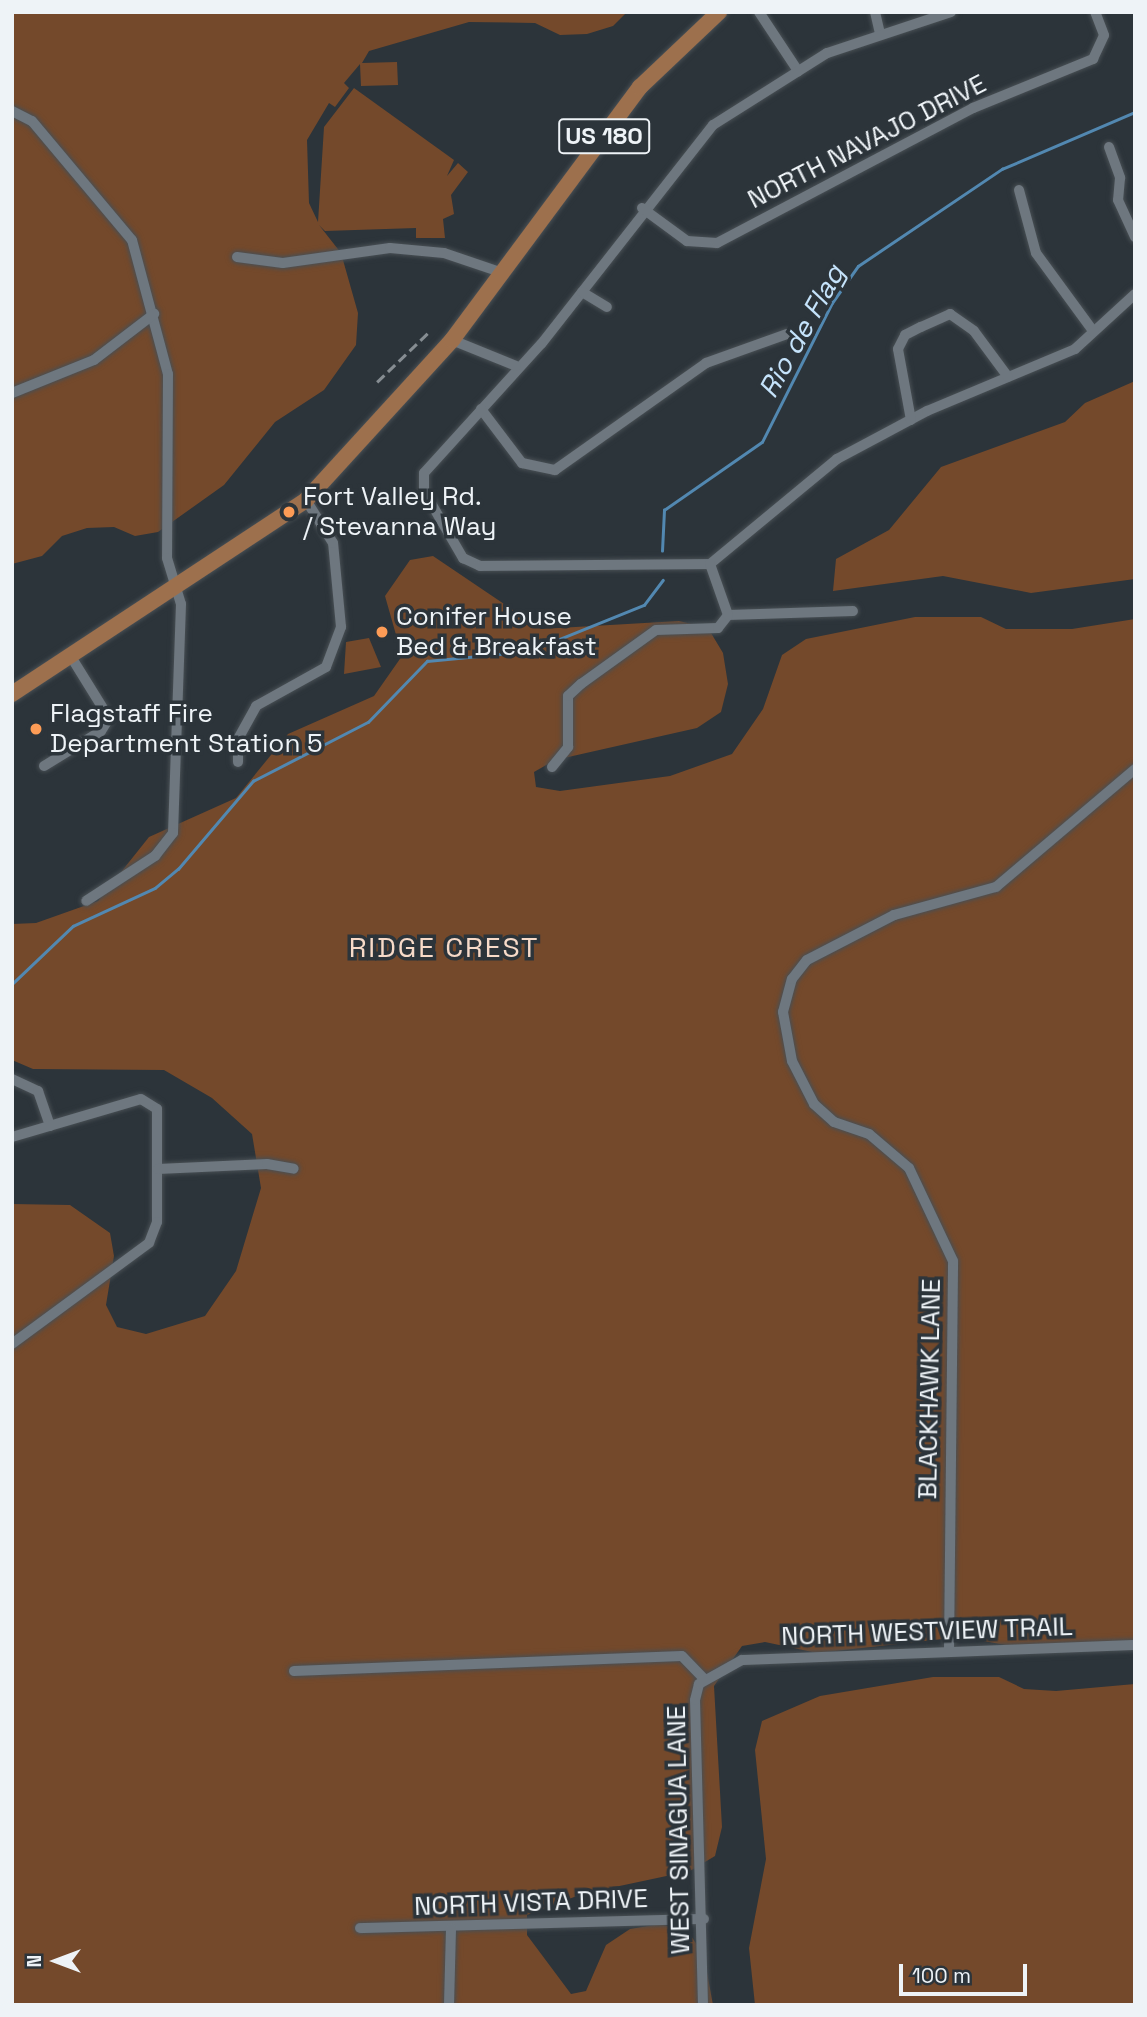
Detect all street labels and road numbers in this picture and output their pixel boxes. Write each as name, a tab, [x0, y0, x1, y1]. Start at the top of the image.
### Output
street label: NORTH NAVAJO DRIVE	[743, 68, 991, 216]
road number: US 180	[557, 116, 651, 156]
street label: BLACKHAWK LANE	[912, 1278, 948, 1500]
street label: NORTH WESTVIEW TRAIL	[780, 1611, 1074, 1653]
street label: WEST SINAGUA LANE	[661, 1705, 697, 1955]
street label: NORTH VISTA DRIVE	[413, 1883, 649, 1923]

